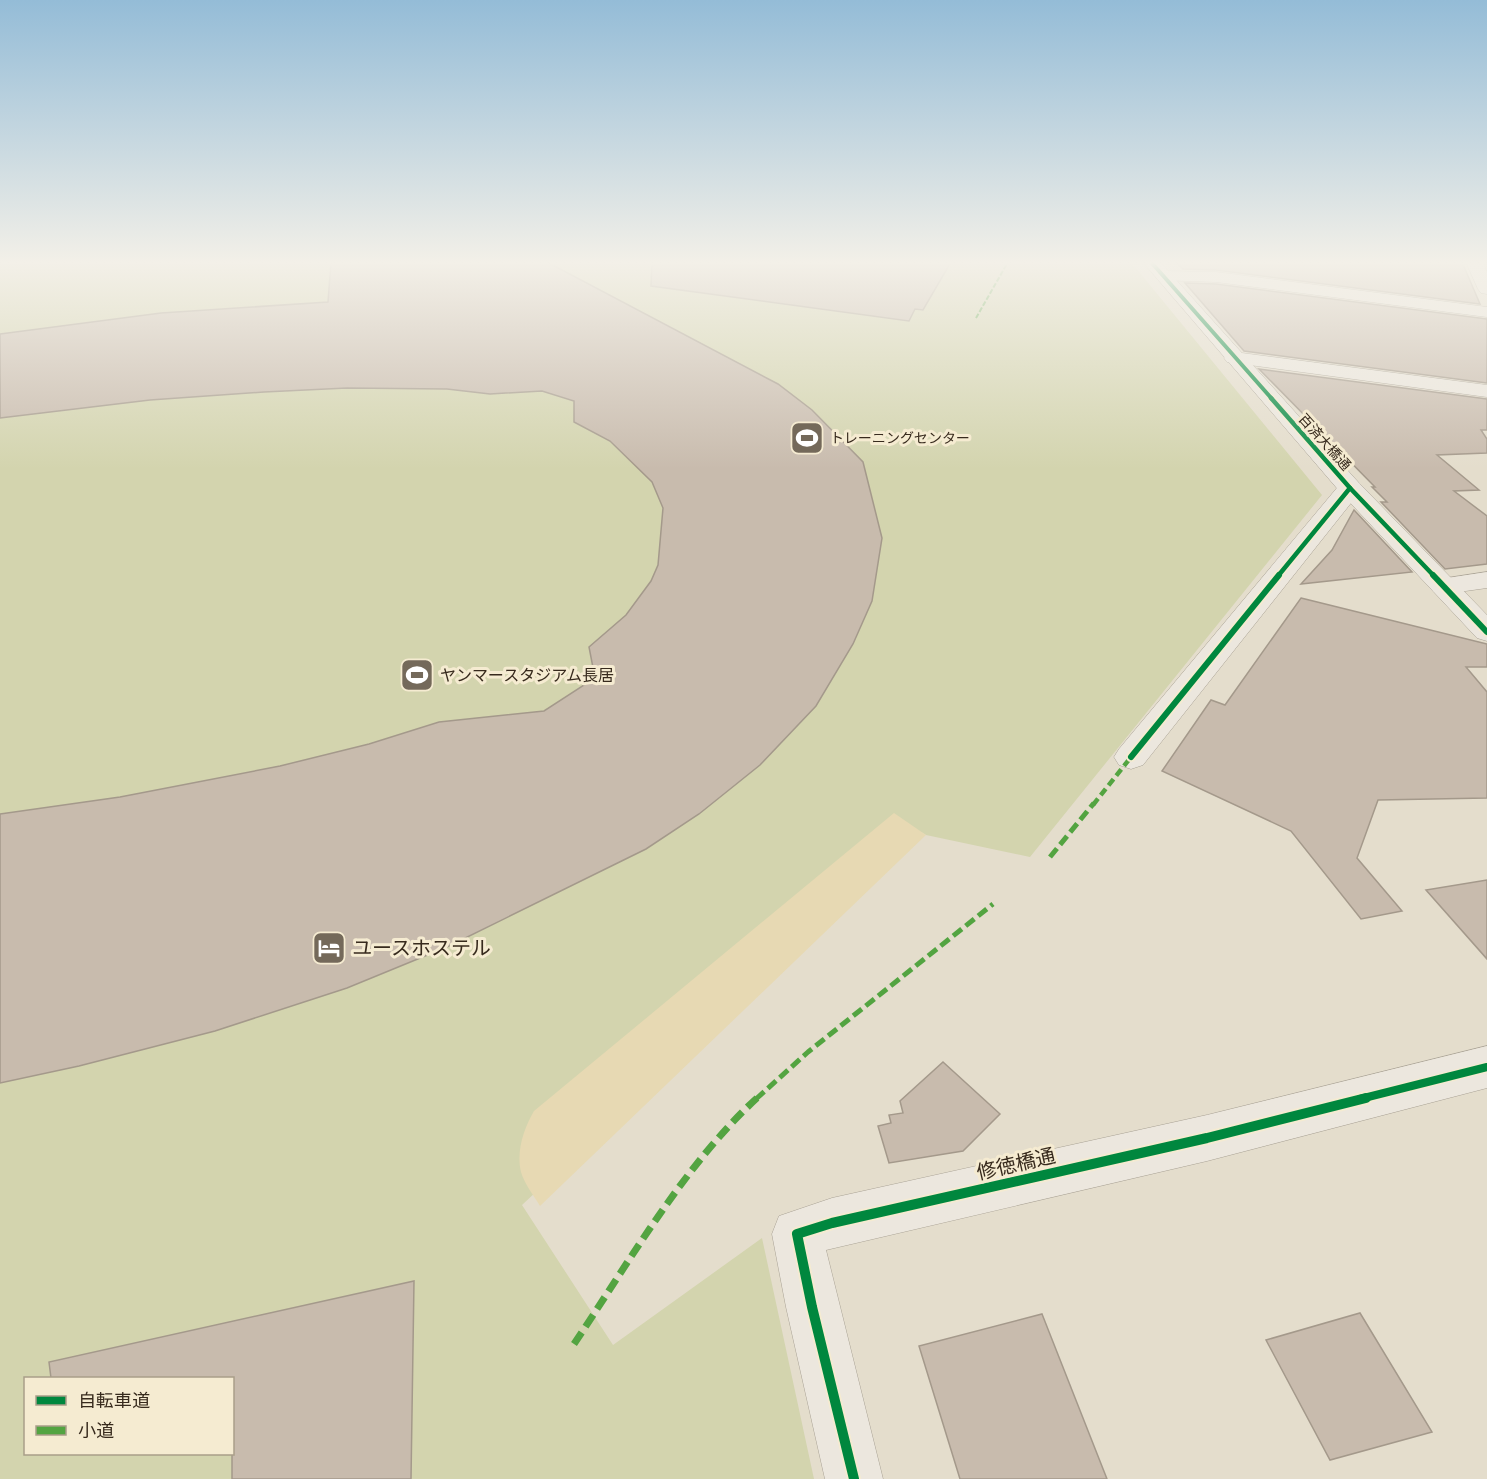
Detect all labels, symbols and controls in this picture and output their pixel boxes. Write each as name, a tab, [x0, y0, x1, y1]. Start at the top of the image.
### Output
street label: 百済大橋通	[1295, 410, 1355, 474]
sports icon: トレーニングセンター	[789, 420, 825, 456]
place label: トレーニングセンター	[830, 429, 970, 447]
sports icon: ヤンマースタジアム長居	[399, 657, 435, 693]
place label: ヤンマースタジアム長居	[440, 665, 614, 685]
hotel icon: ユースホステル	[311, 930, 347, 966]
place label: ユースホステル	[352, 935, 491, 960]
street label: 修徳橋通	[974, 1142, 1058, 1185]
legend	[24, 1377, 234, 1455]
text: 自転車道	[78, 1389, 150, 1412]
text: 小道	[78, 1419, 114, 1442]

